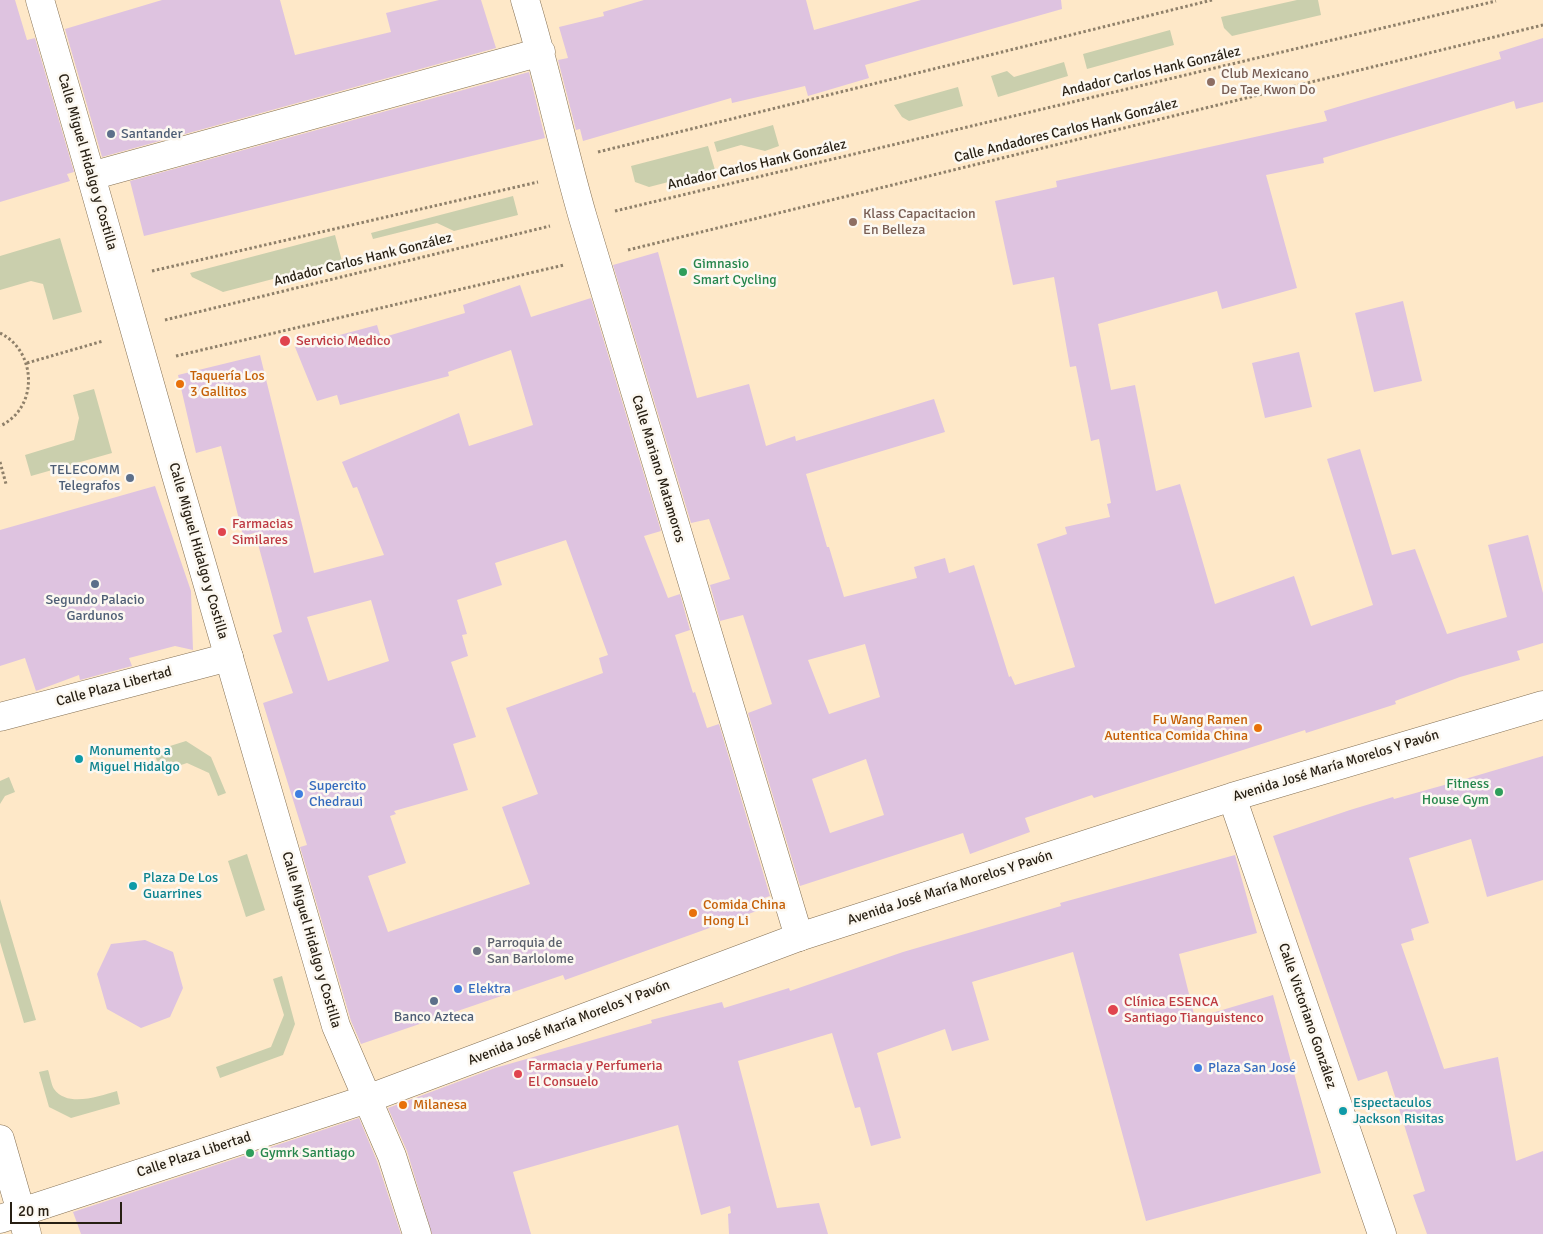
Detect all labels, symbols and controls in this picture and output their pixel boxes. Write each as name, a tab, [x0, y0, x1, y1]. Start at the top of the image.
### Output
street label: Andador Carlos Hank González	[1060, 43, 1242, 101]
place label: Club Mexicano De Tae Kwon Do	[1221, 66, 1315, 98]
street label: Calle Miguel Hidalgo y Costilla	[54, 72, 120, 252]
marker: Club Mexicano De Tae Kwon Do	[1205, 76, 1217, 88]
street label: Calle Andadores Carlos Hank González	[952, 95, 1180, 167]
place label: Santander	[121, 126, 183, 142]
marker: Santander	[105, 128, 117, 140]
street label: Andador Carlos Hank González	[666, 136, 848, 194]
place label: Klass Capacitacion En Belleza	[863, 206, 976, 238]
marker: Klass Capacitacion En Belleza	[847, 216, 859, 228]
street label: Andador Carlos Hank González	[272, 230, 454, 290]
place label: Gimnasio Smart Cycling	[693, 256, 777, 288]
marker: Gimnasio Smart Cycling	[677, 266, 689, 278]
place label: Servicio Medico	[296, 333, 391, 349]
marker: Servicio Medico	[278, 334, 292, 348]
place label: Taquería Los 3 Gallitos	[190, 368, 265, 401]
marker: Taquería Los 3 Gallitos	[174, 378, 186, 390]
street label: Calle Mariano Matamoros	[628, 393, 688, 545]
street label: Calle Miguel Hidalgo y Costilla	[165, 461, 231, 641]
place label: TELECOMM Telegrafos	[50, 462, 120, 494]
marker: TELECOMM Telegrafos	[124, 472, 136, 484]
place label: Farmacias Similares	[232, 516, 293, 548]
marker: Farmacias Similares	[216, 526, 228, 538]
marker: Segundo Palacio Gardunos	[89, 578, 101, 590]
place label: Segundo Palacio Gardunos	[46, 592, 144, 624]
street label: Calle Plaza Libertad	[54, 663, 174, 711]
place label: Fu Wang Ramen Autentica Comida China	[1104, 712, 1248, 744]
marker: Fu Wang Ramen Autentica Comida China	[1252, 722, 1264, 734]
street label: Avenida José María Morelos Y Pavón	[1231, 727, 1441, 805]
place label: Monumento a Miguel Hidalgo	[89, 743, 180, 776]
marker: Monumento a Miguel Hidalgo	[73, 753, 85, 765]
place label: Fitness House Gym	[1422, 776, 1489, 809]
place label: Supercito Chedraui	[309, 778, 366, 810]
marker: Fitness House Gym	[1493, 786, 1505, 798]
marker: Supercito Chedraui	[293, 788, 305, 800]
street label: Avenida José María Morelos Y Pavón	[845, 847, 1055, 929]
street label: Calle Miguel Hidalgo y Costilla	[278, 850, 344, 1030]
place label: Plaza De Los Guarrines	[143, 870, 218, 902]
marker: Plaza De Los Guarrines	[127, 880, 139, 892]
place label: Comida China Hong Li	[703, 897, 786, 930]
marker: Comida China Hong Li	[687, 907, 699, 919]
place label: Parroquia de San Barlolome	[487, 935, 574, 968]
street label: Calle Victoriano González	[1274, 941, 1340, 1091]
marker: Parroquia de San Barlolome	[471, 945, 483, 957]
street label: Avenida José María Morelos Y Pavón	[466, 977, 672, 1069]
place label: Elektra	[468, 981, 511, 997]
marker: Elektra	[452, 983, 464, 995]
place label: Clínica ESENCA Santiago Tianguistenco	[1124, 994, 1264, 1026]
marker: Banco Azteca	[428, 995, 440, 1007]
marker: Clínica ESENCA Santiago Tianguistenco	[1106, 1003, 1120, 1017]
place label: Banco Azteca	[394, 1009, 474, 1025]
place label: Farmacia y Perfumeria El Consuelo	[528, 1058, 663, 1090]
place label: Plaza San José	[1208, 1060, 1296, 1076]
marker: Plaza San José	[1192, 1062, 1204, 1074]
marker: Farmacia y Perfumeria El Consuelo	[512, 1068, 524, 1080]
place label: Espectaculos Jackson Risitas	[1353, 1095, 1444, 1128]
place label: Milanesa	[413, 1097, 467, 1113]
marker: Milanesa	[397, 1099, 409, 1111]
marker: Espectaculos Jackson Risitas	[1337, 1105, 1349, 1117]
street label: Calle Plaza Libertad	[135, 1129, 253, 1181]
place label: Gymrk Santiago	[260, 1145, 355, 1161]
marker: Gymrk Santiago	[244, 1147, 256, 1159]
scale bar	[12, 1192, 125, 1224]
text: 20 m	[18, 1202, 49, 1220]

